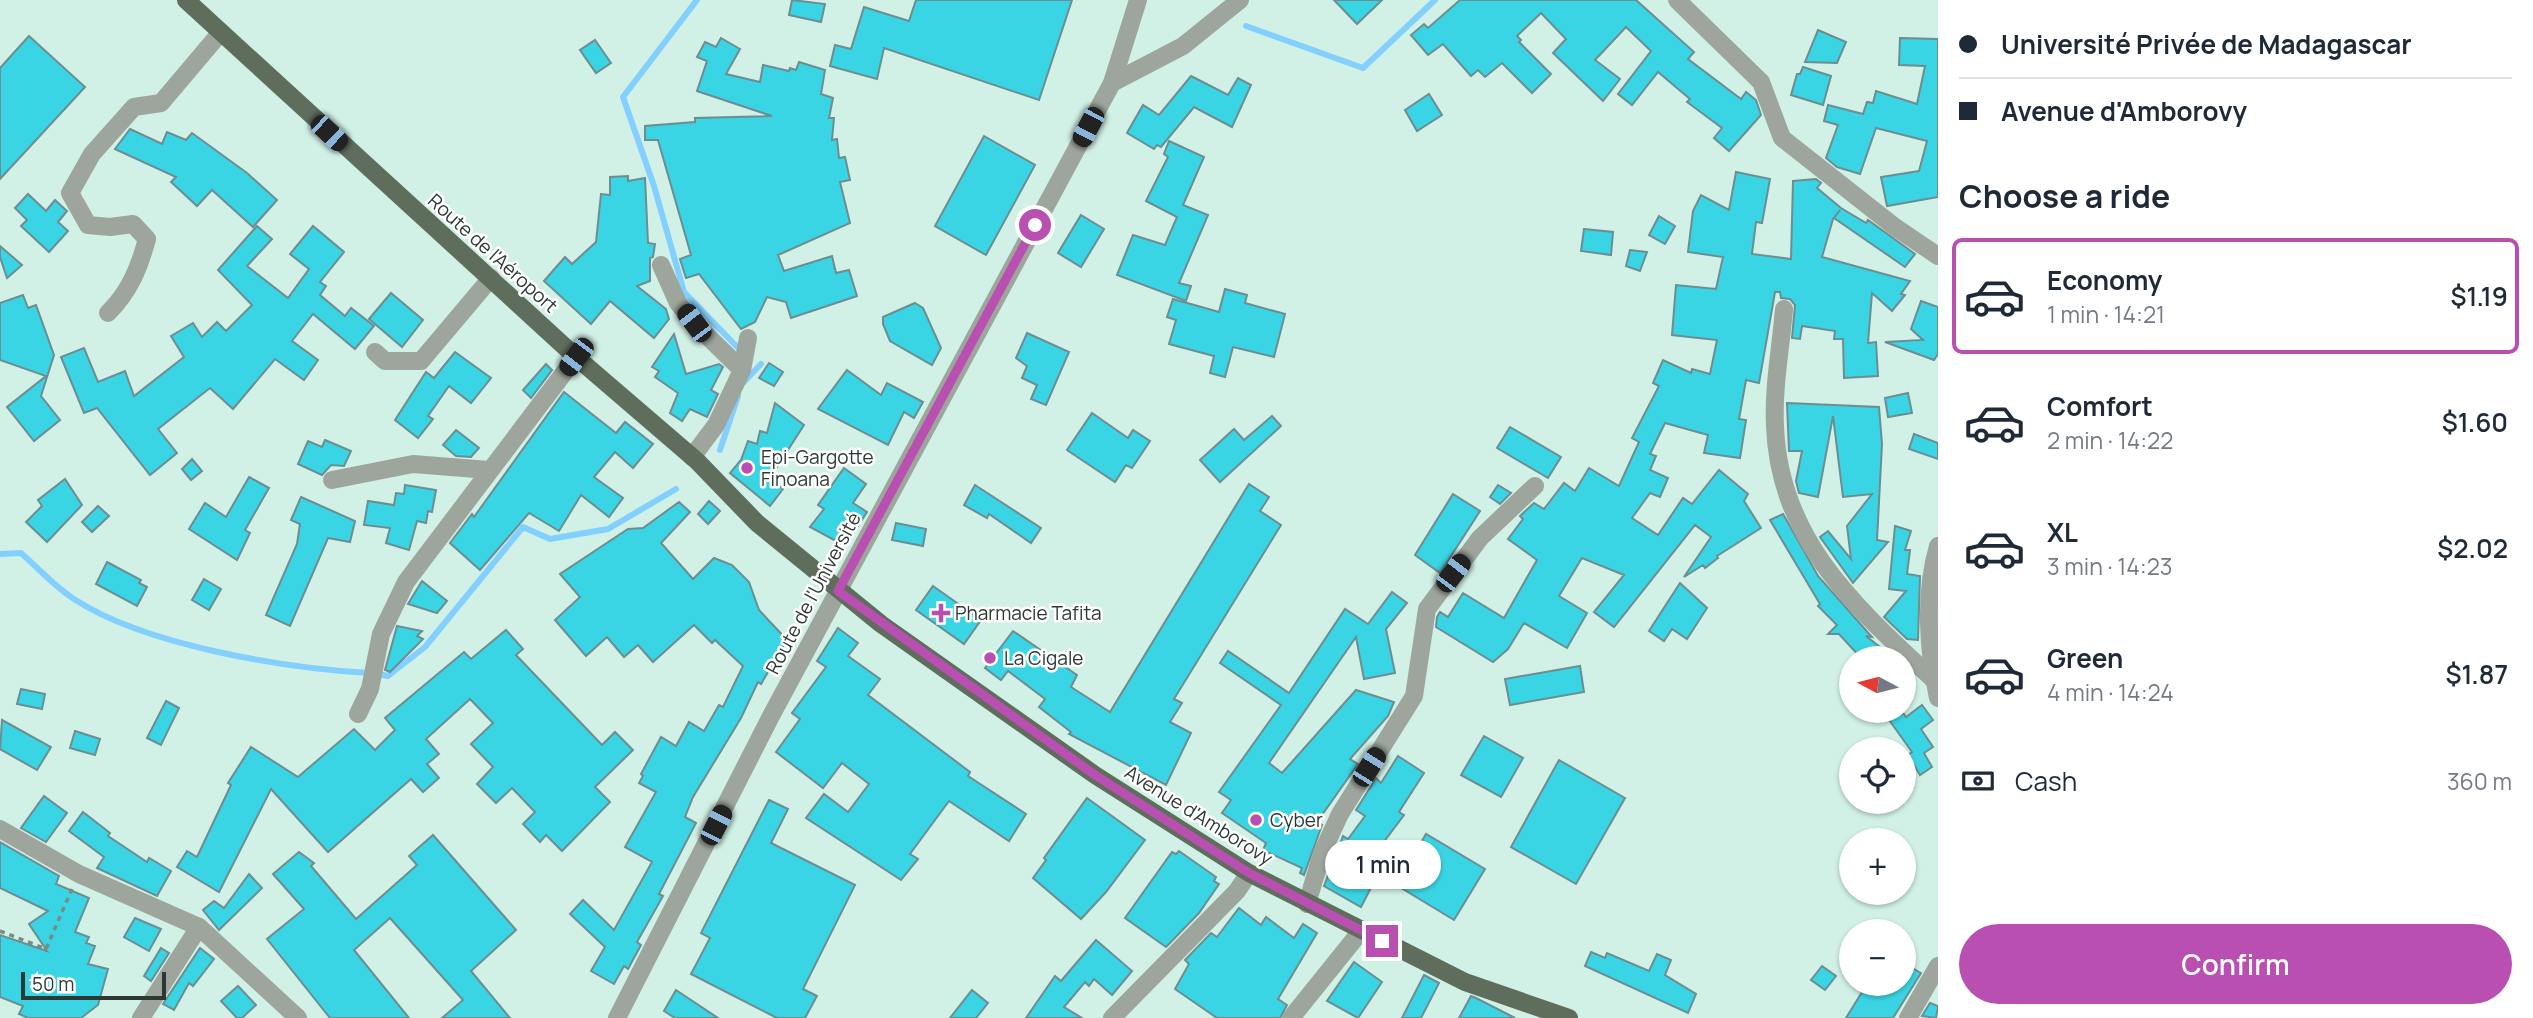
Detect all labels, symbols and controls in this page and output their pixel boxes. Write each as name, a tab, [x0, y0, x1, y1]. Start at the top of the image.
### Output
text: Université Privée de Madagascar	[2001, 26, 2412, 62]
text: Avenue d'Amborovy	[2001, 93, 2247, 129]
car	[1069, 104, 1108, 150]
car	[307, 111, 352, 155]
text: Choose a ride	[1959, 174, 2170, 218]
street label: Route de l'Aéroport	[422, 188, 564, 318]
route start	[1019, 209, 1051, 241]
text: Economy	[2047, 262, 2162, 298]
icon: car	[1963, 265, 2026, 328]
text: $1.19	[2451, 278, 2508, 314]
text: 1 min · 14:21	[2047, 298, 2165, 330]
car	[673, 300, 716, 346]
car	[555, 334, 598, 380]
text: Comfort	[2047, 388, 2153, 424]
icon: car	[1963, 391, 2026, 454]
text: $1.60	[2442, 404, 2508, 440]
text: 2 min · 14:22	[2047, 424, 2173, 456]
place label: Epi-Gargotte Finoana	[761, 444, 874, 492]
marker: Epi-Gargotte Finoana	[739, 460, 755, 476]
street label: Route de l'Université	[759, 508, 867, 678]
text: XL	[2047, 514, 2078, 550]
icon: car	[1963, 517, 2026, 580]
text: $2.02	[2437, 530, 2508, 566]
car	[1432, 550, 1475, 596]
text: 3 min · 14:23	[2047, 550, 2173, 582]
place label: Pharmacie Tafita	[955, 600, 1102, 626]
marker: Pharmacie Tafita	[933, 605, 949, 621]
text: Green	[2047, 640, 2123, 676]
icon: car	[1963, 643, 2026, 706]
place label: La Cigale	[1004, 645, 1083, 671]
north arrow	[1839, 646, 1916, 723]
map controls	[1839, 646, 1916, 996]
marker: La Cigale	[982, 650, 998, 666]
text: $1.87	[2445, 656, 2508, 692]
text: 4 min · 14:24	[2047, 676, 2174, 708]
button: locate	[1839, 737, 1916, 814]
car	[1349, 744, 1390, 790]
street label: Avenue d'Amborovy	[1120, 759, 1278, 871]
icon: cash	[1959, 762, 1997, 800]
text: Cash	[2015, 763, 2077, 799]
text: 360 m	[2447, 765, 2512, 797]
car	[698, 802, 735, 848]
place label: Cyber	[1270, 807, 1323, 833]
marker: Cyber	[1248, 812, 1264, 828]
button: +	[1839, 828, 1916, 905]
callout: 1 min	[1324, 839, 1440, 888]
text: 1 min	[1356, 848, 1410, 880]
button: −	[1839, 919, 1916, 996]
button: Confirm	[1959, 924, 2512, 1004]
route end	[1366, 925, 1398, 957]
scale bar	[21, 969, 166, 1001]
text: 50 m	[32, 971, 74, 997]

